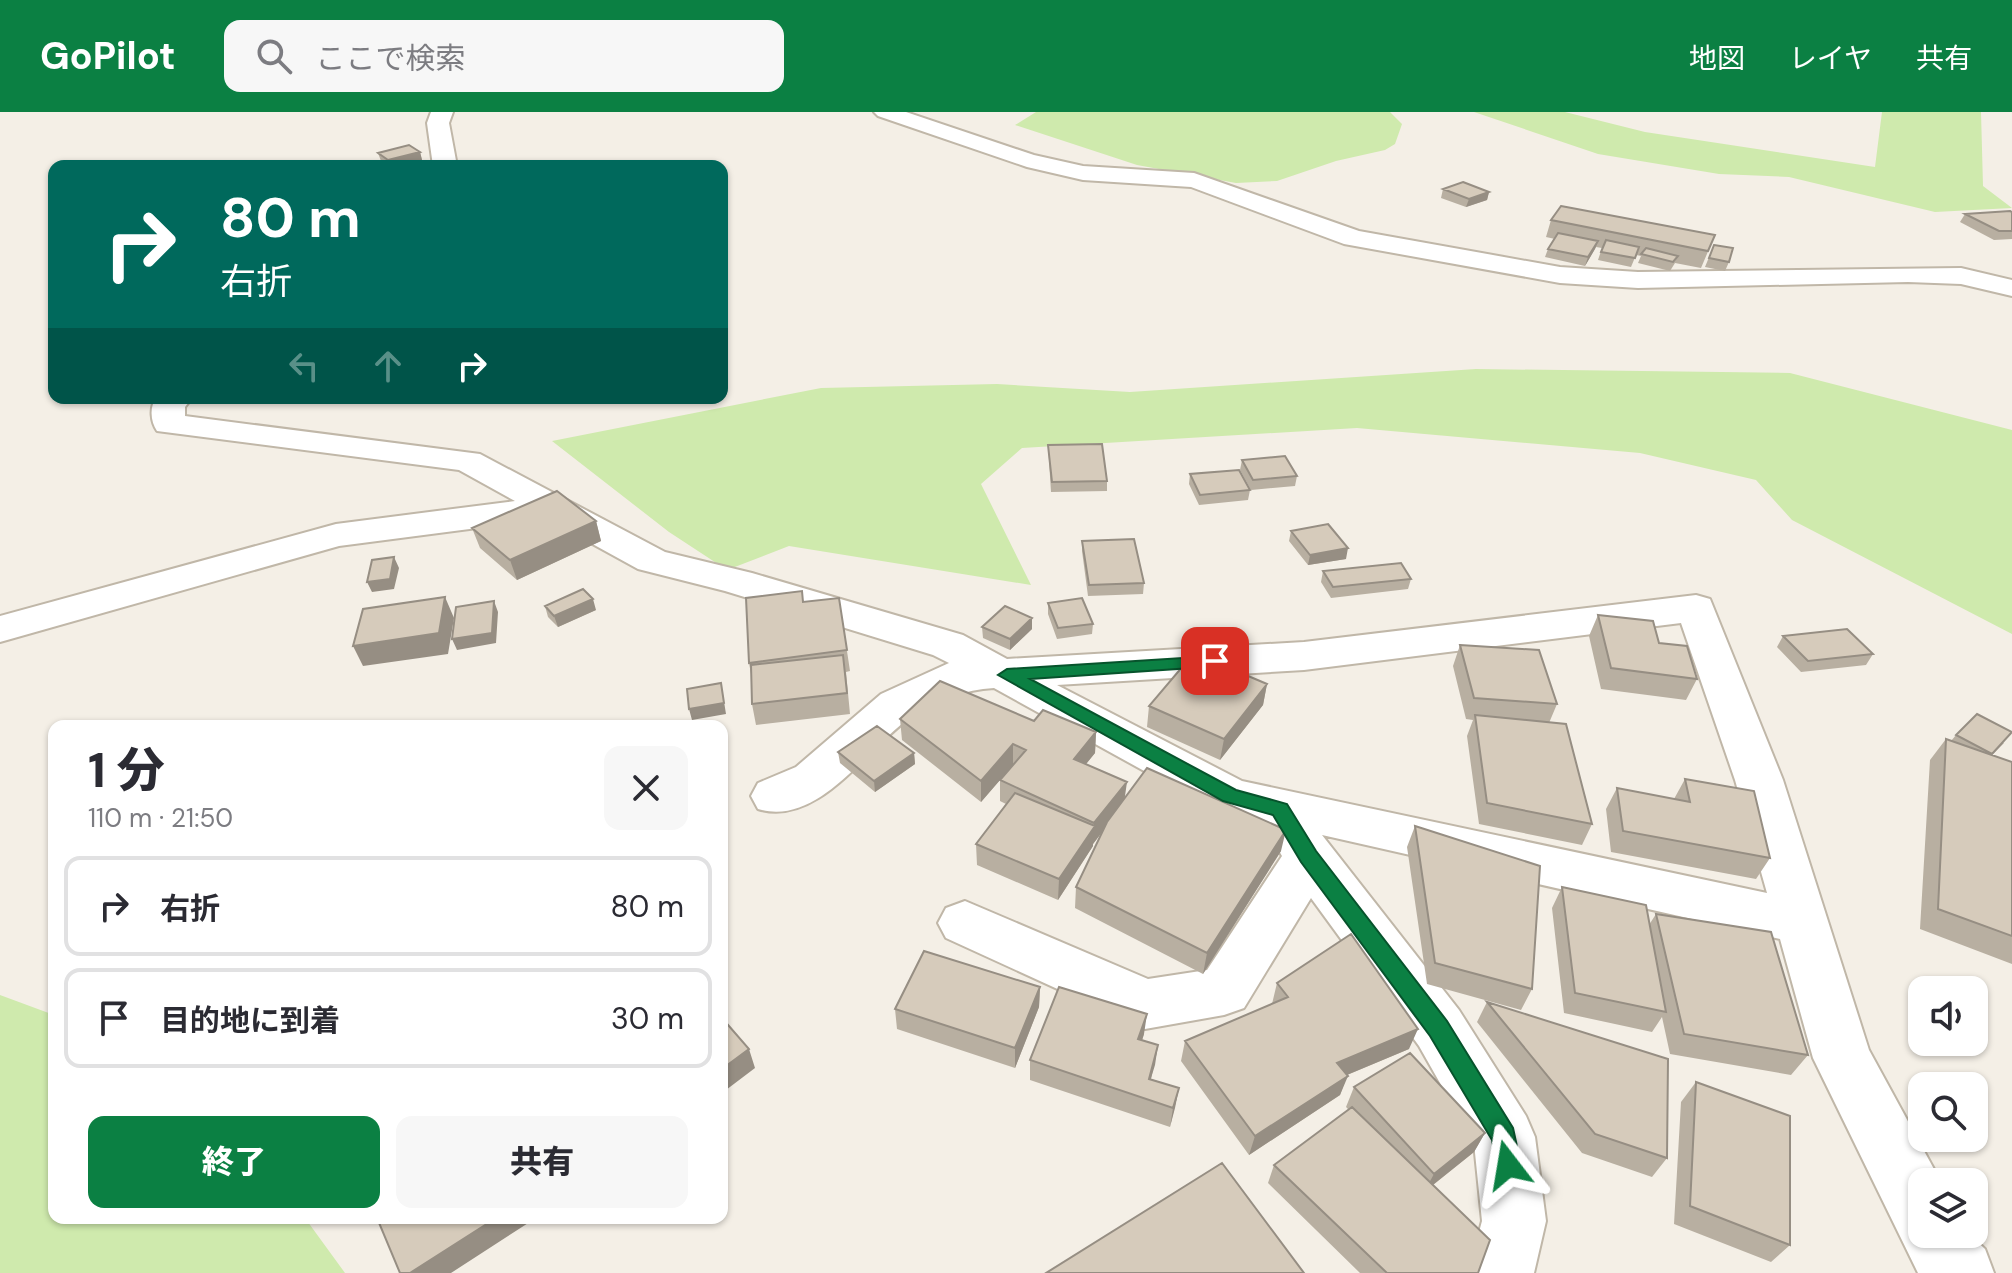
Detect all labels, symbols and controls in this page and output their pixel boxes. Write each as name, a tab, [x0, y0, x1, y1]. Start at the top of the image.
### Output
search box	[224, 20, 784, 92]
text: GoPilot	[40, 31, 176, 81]
icon: search	[252, 34, 296, 78]
text: ここで検索	[316, 39, 466, 78]
text: 地図	[1689, 40, 1745, 77]
text: レイヤ	[1789, 40, 1872, 77]
text: 共有	[1916, 40, 1972, 77]
text: 80 m	[220, 181, 361, 254]
icon: right	[88, 192, 192, 296]
text: 右折	[220, 258, 292, 305]
icon: left	[282, 344, 326, 388]
icon: ahead	[366, 344, 410, 388]
icon: right	[450, 344, 494, 388]
pin	[1181, 627, 1249, 695]
icon: arrive	[1193, 639, 1237, 683]
text: 1 分	[88, 739, 165, 802]
button: close	[604, 746, 688, 830]
text: 110 m · 21:50	[88, 801, 233, 835]
icon: right	[92, 884, 136, 928]
text: 80 m	[611, 887, 684, 926]
text: 右折	[160, 889, 220, 928]
map controls	[1908, 976, 1988, 1248]
button: sound	[1908, 976, 1988, 1056]
icon: arrive	[92, 996, 136, 1040]
text: 30 m	[611, 999, 684, 1038]
text: 目的地に到着	[160, 1001, 340, 1040]
button: search	[1908, 1072, 1988, 1152]
button: 終了	[88, 1116, 380, 1208]
button: 共有	[396, 1116, 688, 1208]
position arrow	[1466, 1123, 1550, 1207]
button: layers	[1908, 1168, 1988, 1248]

